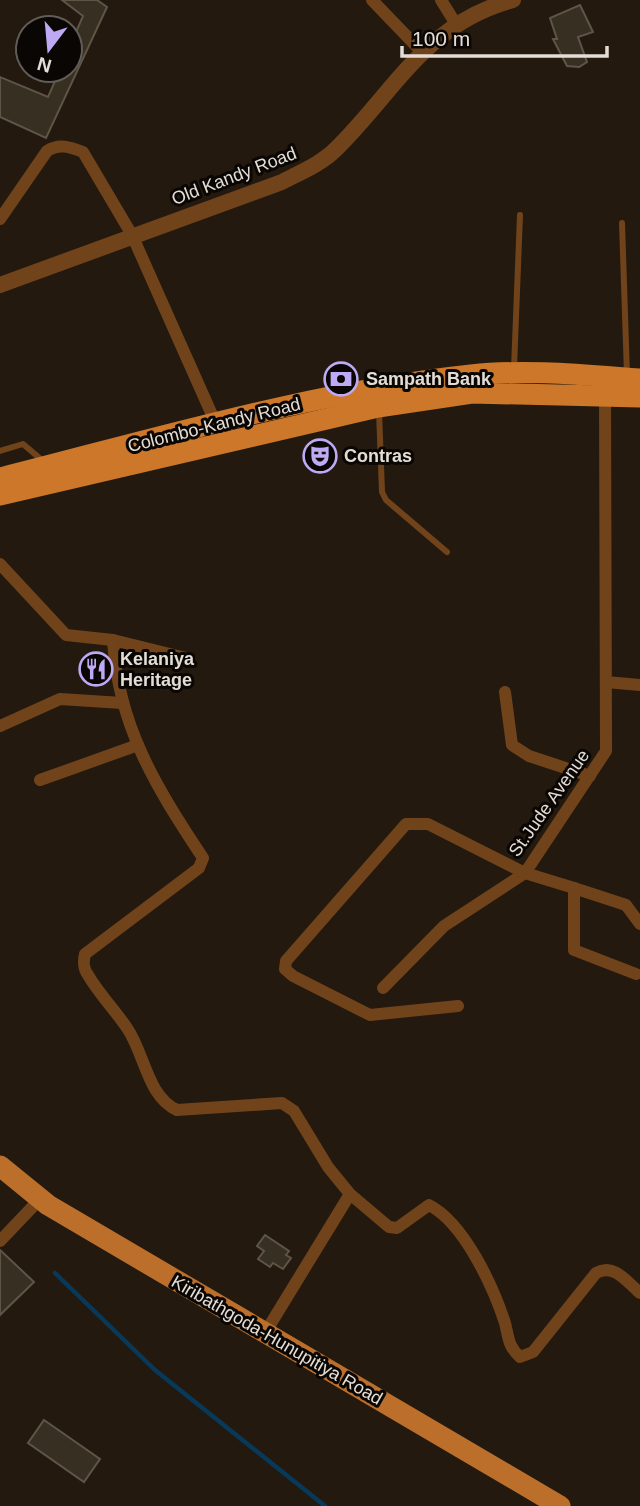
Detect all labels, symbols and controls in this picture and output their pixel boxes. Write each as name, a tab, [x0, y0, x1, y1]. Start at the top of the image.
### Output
north arrow	[14, 14, 84, 84]
scale bar	[402, 14, 607, 58]
text: 100 m	[412, 27, 470, 50]
text: N	[35, 53, 54, 77]
street label: Old Kandy Road	[169, 143, 299, 209]
bank icon: Sampath Bank	[322, 360, 360, 398]
place label: Sampath Bank	[366, 369, 492, 389]
street label: Colombo-Kandy Road	[126, 394, 302, 456]
theatre icon: Contras	[301, 437, 339, 475]
place label: Contras	[344, 446, 412, 466]
place label: Kelaniya Heritage	[120, 649, 195, 690]
restaurant icon: Kelaniya Heritage	[77, 650, 115, 688]
street label: St.Jude Avenue	[505, 746, 593, 860]
street label: Kiribathgoda-Hunupitiya Road	[168, 1271, 386, 1409]

